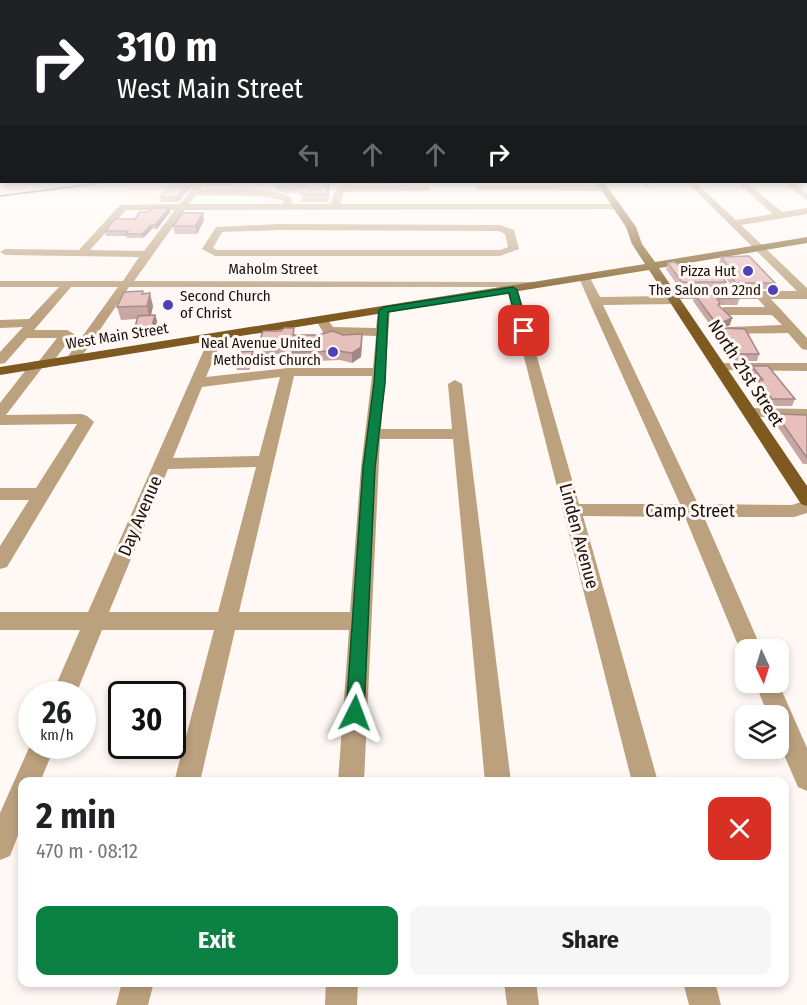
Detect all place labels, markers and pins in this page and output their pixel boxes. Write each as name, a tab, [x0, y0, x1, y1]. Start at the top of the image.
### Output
place label: Pizza Hut	[680, 262, 736, 280]
marker: Pizza Hut	[741, 264, 755, 278]
place label: The Salon on 22nd	[649, 281, 761, 299]
marker: The Salon on 22nd	[766, 283, 780, 297]
place label: Second Church of Christ	[180, 287, 271, 322]
marker: Second Church of Christ	[161, 298, 175, 312]
pin	[498, 305, 549, 356]
place label: Neal Avenue United Methodist Church	[201, 334, 321, 369]
marker: Neal Avenue United Methodist Church	[326, 345, 340, 359]

